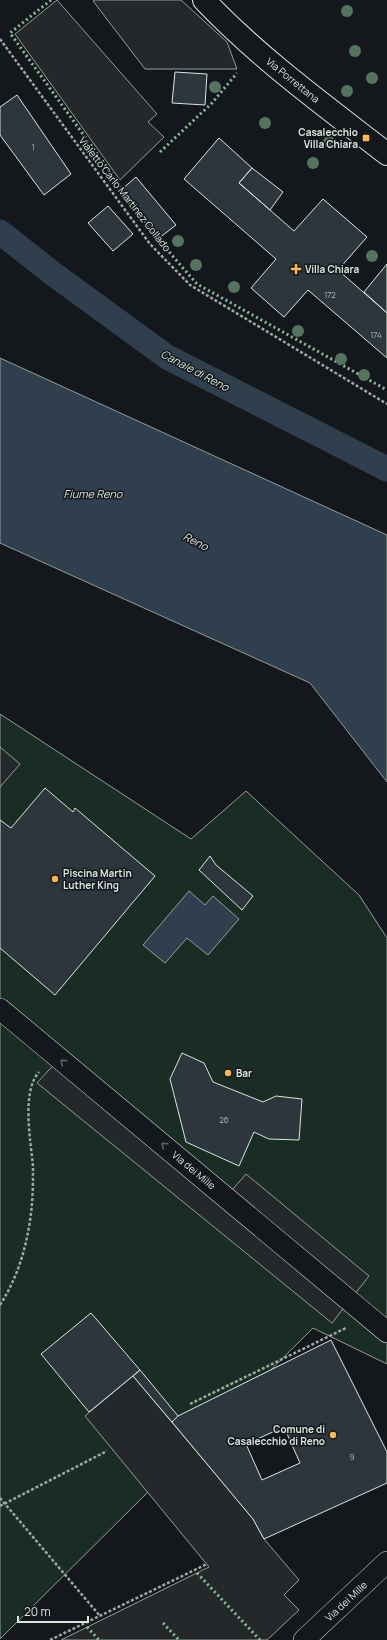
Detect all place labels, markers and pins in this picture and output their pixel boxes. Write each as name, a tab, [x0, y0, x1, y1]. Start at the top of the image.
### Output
place label: Casalecchio Villa Chiara	[298, 125, 358, 151]
marker: Casalecchio Villa Chiara	[361, 133, 371, 143]
place label: Villa Chiara	[305, 262, 359, 276]
marker: Villa Chiara	[290, 263, 302, 275]
place label: Piscina Martin Luther King	[63, 866, 132, 892]
marker: Piscina Martin Luther King	[50, 874, 60, 884]
place label: Bar	[236, 1066, 252, 1080]
marker: Bar	[223, 1068, 233, 1078]
place label: Comune di Casalecchio di Reno	[227, 1422, 325, 1448]
marker: Comune di Casalecchio di Reno	[328, 1430, 338, 1440]

